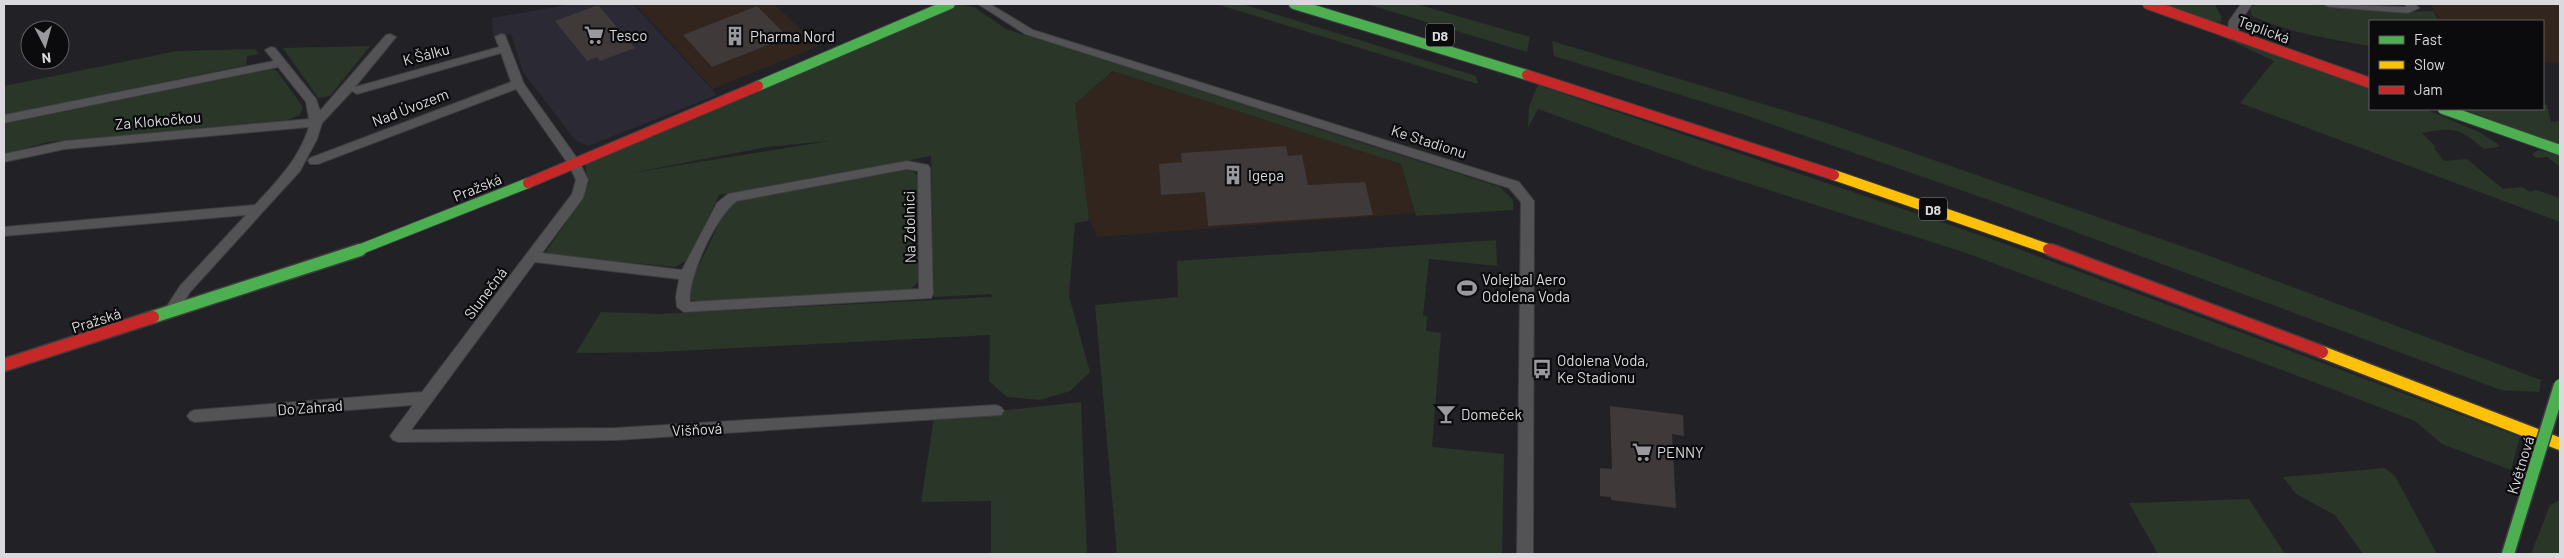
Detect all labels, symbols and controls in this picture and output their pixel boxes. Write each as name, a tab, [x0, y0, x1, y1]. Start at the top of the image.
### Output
street label: Teplická	[2236, 11, 2292, 47]
north arrow	[20, 20, 70, 70]
legend	[2369, 20, 2544, 110]
supermarket icon: Tesco	[583, 24, 605, 46]
road number: D8	[1426, 24, 1454, 46]
building icon: Pharma Nord	[724, 25, 746, 47]
place label: Tesco	[609, 26, 648, 44]
place label: Pharma Nord	[750, 27, 835, 45]
text: Fast	[2414, 30, 2442, 48]
street label: K Šálku	[401, 39, 451, 69]
text: N	[41, 49, 52, 67]
text: Slow	[2414, 55, 2445, 73]
text: Jam	[2414, 80, 2443, 98]
street label: Nad Úvozem	[369, 84, 451, 130]
street label: Za Klokočkou	[114, 107, 202, 133]
street label: Ke Stadionu	[1389, 120, 1469, 162]
building icon: Igepa	[1222, 164, 1244, 186]
place label: Igepa	[1248, 166, 1284, 184]
street label: Pražská	[450, 169, 504, 205]
street label: Na Zdolnici	[899, 191, 919, 263]
road number: D8	[1919, 198, 1947, 220]
street label: Slunečná	[460, 264, 510, 322]
place label: Volejbal Aero Odolena Voda	[1482, 270, 1570, 305]
sports icon: Volejbal Aero Odolena Voda	[1456, 277, 1478, 299]
street label: Pražská	[69, 304, 123, 336]
place label: Odolena Voda, Ke Stadionu	[1557, 351, 1649, 386]
bus stop icon: Odolena Voda, Ke Stadionu	[1531, 358, 1553, 380]
street label: Do Zahrad	[277, 396, 343, 418]
bar icon: Domeček	[1435, 403, 1457, 425]
place label: Domeček	[1461, 405, 1522, 423]
street label: Višňová	[671, 419, 723, 439]
street label: Květnová	[2503, 434, 2537, 496]
supermarket icon: PENNY	[1631, 441, 1653, 463]
place label: PENNY	[1657, 443, 1704, 461]

